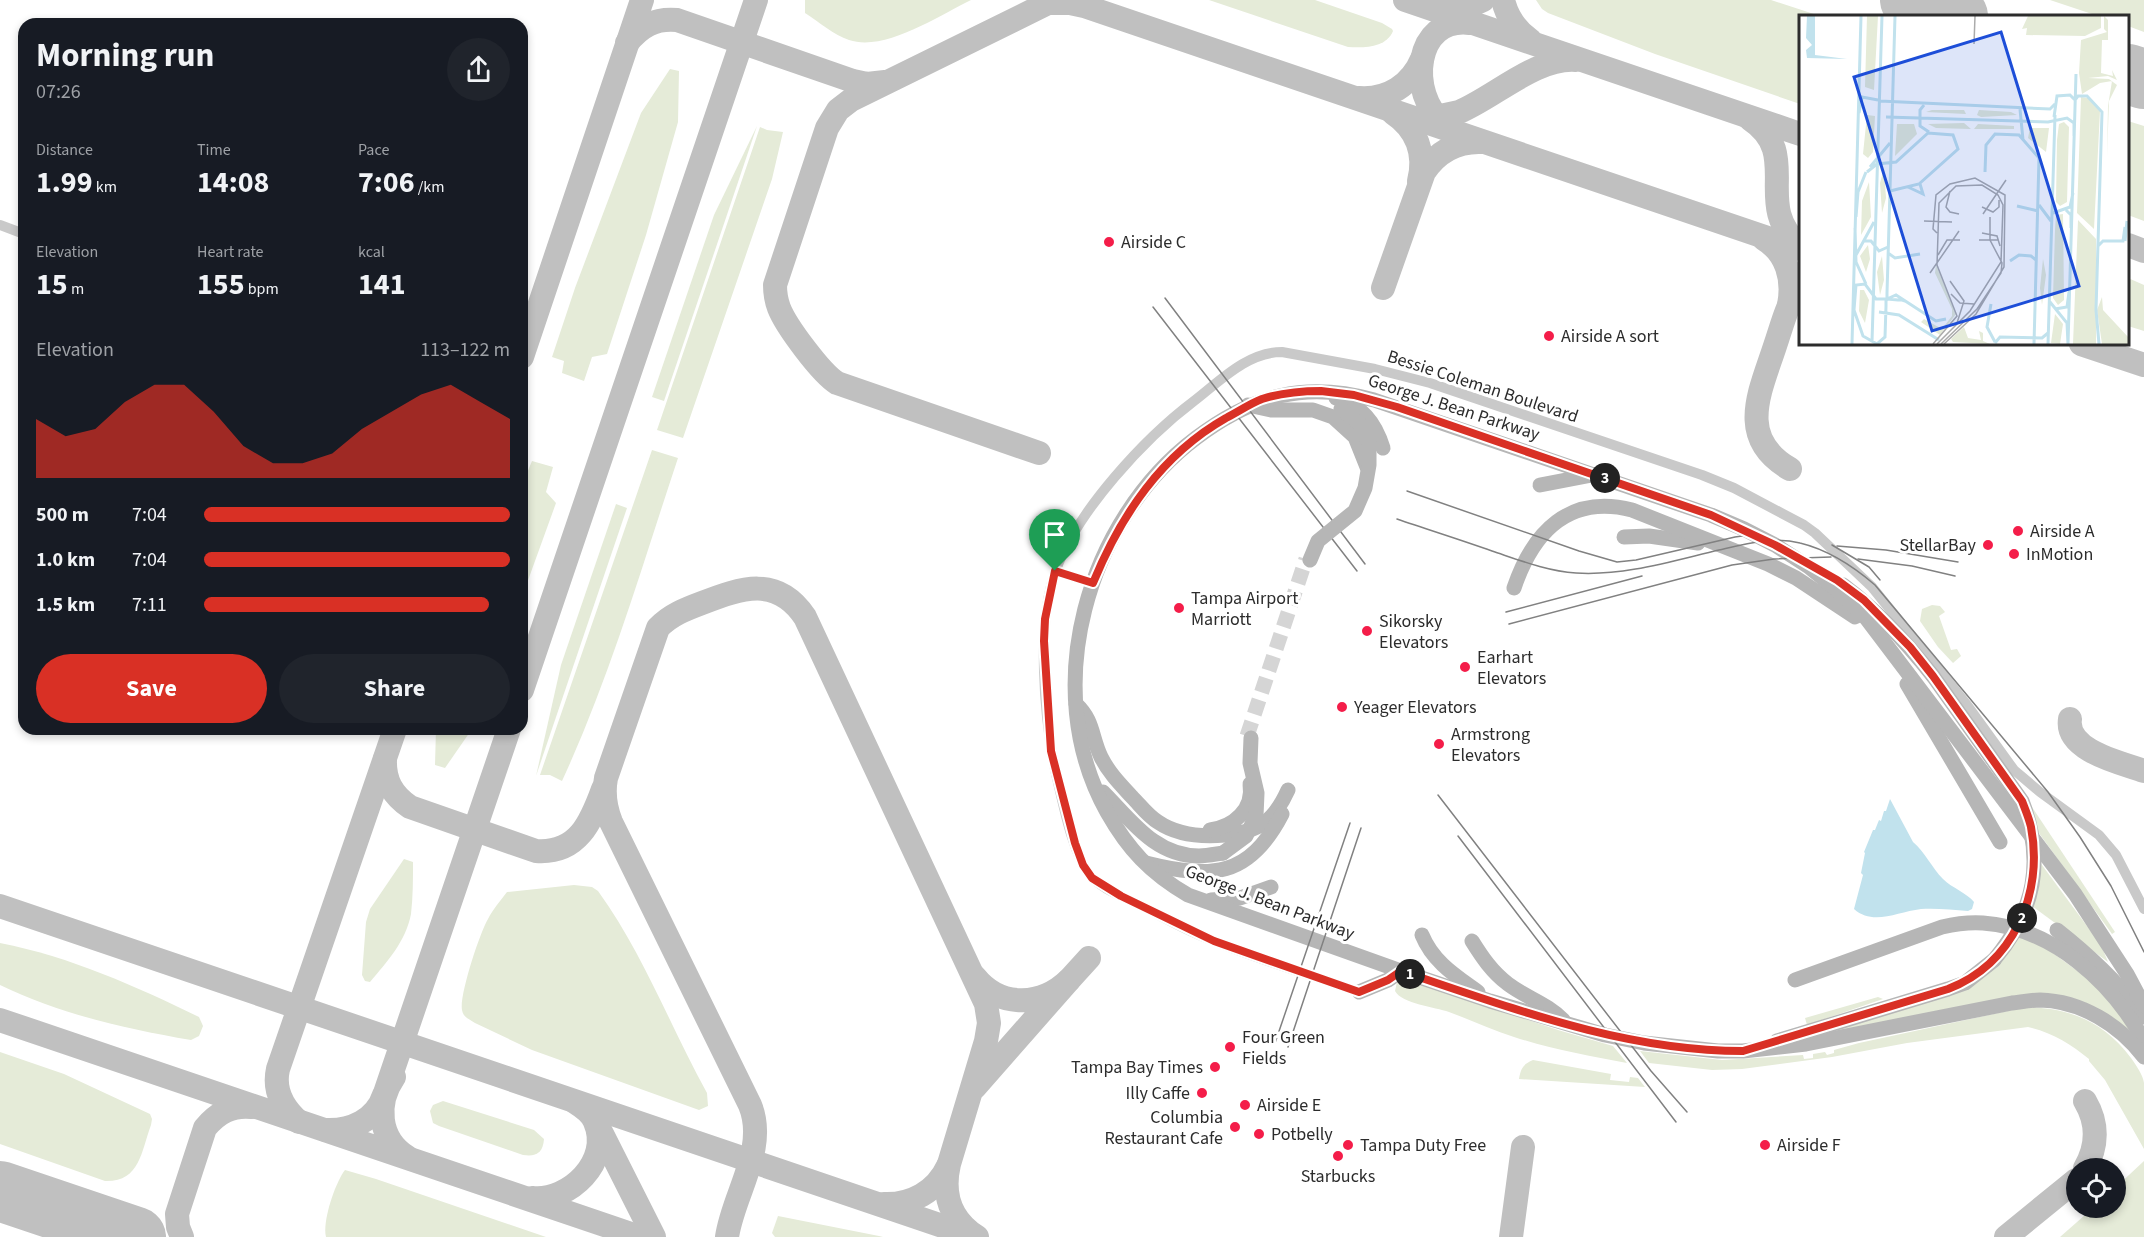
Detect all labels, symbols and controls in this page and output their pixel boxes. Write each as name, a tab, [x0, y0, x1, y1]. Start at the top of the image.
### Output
inset map	[1799, 15, 2129, 345]
text: Morning run	[36, 32, 214, 79]
button: share	[447, 38, 510, 101]
text: 07:26	[36, 78, 81, 106]
text: Distance	[36, 139, 93, 161]
text: Time	[197, 139, 231, 161]
text: Pace	[358, 139, 389, 161]
text: 1.99	[36, 161, 93, 204]
text: 14:08	[197, 161, 269, 204]
text: 7:06	[358, 161, 415, 204]
text: km	[93, 176, 117, 198]
text: /km	[415, 176, 445, 198]
place label: Airside C	[1121, 230, 1186, 255]
marker: Airside C	[1102, 235, 1116, 249]
text: Elevation	[36, 241, 98, 263]
text: Heart rate	[197, 241, 264, 263]
text: kcal	[358, 241, 385, 263]
text: 15	[36, 263, 68, 306]
text: 155	[197, 263, 245, 306]
text: 141	[358, 263, 406, 306]
text: m	[68, 278, 84, 300]
text: bpm	[245, 278, 279, 300]
place label: Airside A sort	[1561, 324, 1659, 349]
marker: Airside A sort	[1542, 329, 1556, 343]
text: Elevation	[36, 336, 114, 364]
text: 113–122 m	[420, 336, 510, 364]
street label: Bessie Coleman Boulevard	[1384, 344, 1582, 429]
street label: George J. Bean Parkway	[1365, 368, 1543, 447]
pin: 3	[1590, 463, 1620, 493]
text: 3	[1601, 467, 1609, 489]
text: 500 m	[36, 501, 89, 529]
text: 7:04	[132, 501, 167, 529]
pin	[1029, 509, 1080, 571]
icon: arrive	[1038, 518, 1071, 551]
place label: Airside A	[2030, 519, 2095, 544]
marker: Airside A	[2011, 524, 2025, 538]
place label: StellarBay	[1899, 533, 1977, 558]
marker: StellarBay	[1981, 538, 1995, 552]
place label: InMotion	[2026, 542, 2093, 567]
text: 1.0 km	[36, 546, 95, 574]
text: 7:04	[132, 546, 167, 574]
marker: InMotion	[2007, 547, 2021, 561]
place label: Tampa Airport Marriott	[1191, 586, 1298, 632]
text: 1.5 km	[36, 591, 95, 619]
text: 7:11	[132, 591, 167, 619]
marker: Tampa Airport Marriott	[1172, 601, 1186, 615]
place label: Sikorsky Elevators	[1379, 609, 1448, 655]
marker: Sikorsky Elevators	[1360, 624, 1374, 638]
place label: Earhart Elevators	[1477, 645, 1546, 691]
button: Save	[36, 654, 267, 723]
button: Share	[279, 654, 510, 723]
marker: Earhart Elevators	[1458, 660, 1472, 674]
place label: Yeager Elevators	[1353, 695, 1476, 720]
marker: Yeager Elevators	[1335, 700, 1349, 714]
place label: Armstrong Elevators	[1451, 722, 1530, 768]
marker: Armstrong Elevators	[1432, 737, 1446, 751]
street label: George J. Bean Parkway	[1182, 859, 1358, 946]
pin: 2	[2007, 903, 2037, 933]
text: 2	[2018, 907, 2026, 929]
pin: 1	[1395, 959, 1425, 989]
text: 1	[1406, 963, 1414, 985]
place label: Four Green Fields	[1242, 1025, 1325, 1071]
marker: Four Green Fields	[1223, 1040, 1237, 1054]
place label: Tampa Bay Times	[1071, 1055, 1203, 1080]
marker: Tampa Bay Times	[1208, 1060, 1222, 1074]
place label: Illy Caffe	[1126, 1081, 1190, 1106]
marker: Illy Caffe	[1195, 1086, 1209, 1100]
place label: Airside E	[1257, 1093, 1321, 1118]
marker: Airside E	[1238, 1098, 1252, 1112]
place label: Columbia Restaurant Cafe	[1104, 1105, 1223, 1151]
marker: Columbia Restaurant Cafe	[1228, 1120, 1242, 1134]
place label: Potbelly	[1271, 1122, 1333, 1147]
marker: Potbelly	[1252, 1127, 1266, 1141]
place label: Tampa Duty Free	[1360, 1133, 1486, 1158]
place label: Airside F	[1777, 1133, 1841, 1158]
marker: Tampa Duty Free	[1341, 1138, 1355, 1152]
marker: Airside F	[1758, 1138, 1772, 1152]
marker: Starbucks	[1331, 1149, 1345, 1163]
map controls	[2066, 1158, 2126, 1218]
button: locate	[2066, 1158, 2126, 1218]
place label: Starbucks	[1301, 1164, 1375, 1189]

